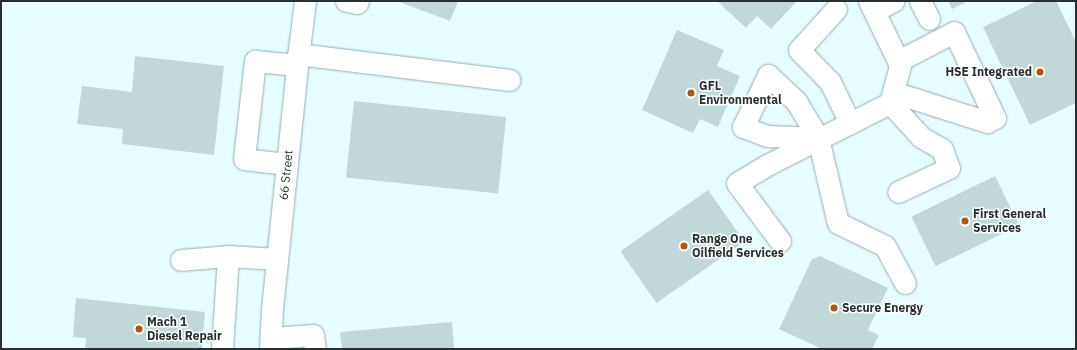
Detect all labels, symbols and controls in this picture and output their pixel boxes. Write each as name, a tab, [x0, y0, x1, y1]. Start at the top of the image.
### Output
place label: HSE Integrated	[945, 65, 1032, 79]
marker: HSE Integrated	[1035, 67, 1045, 77]
place label: GFL Environmental	[699, 79, 782, 107]
marker: GFL Environmental	[686, 88, 696, 98]
street label: 66 Street	[276, 149, 296, 201]
place label: First General Services	[973, 207, 1046, 235]
marker: First General Services	[960, 216, 970, 226]
place label: Range One Oilfield Services	[692, 232, 784, 260]
marker: Range One Oilfield Services	[679, 241, 689, 251]
place label: Secure Energy	[842, 301, 923, 315]
marker: Secure Energy	[829, 303, 839, 313]
place label: Mach 1 Diesel Repair	[147, 315, 222, 343]
marker: Mach 1 Diesel Repair	[134, 324, 144, 334]

